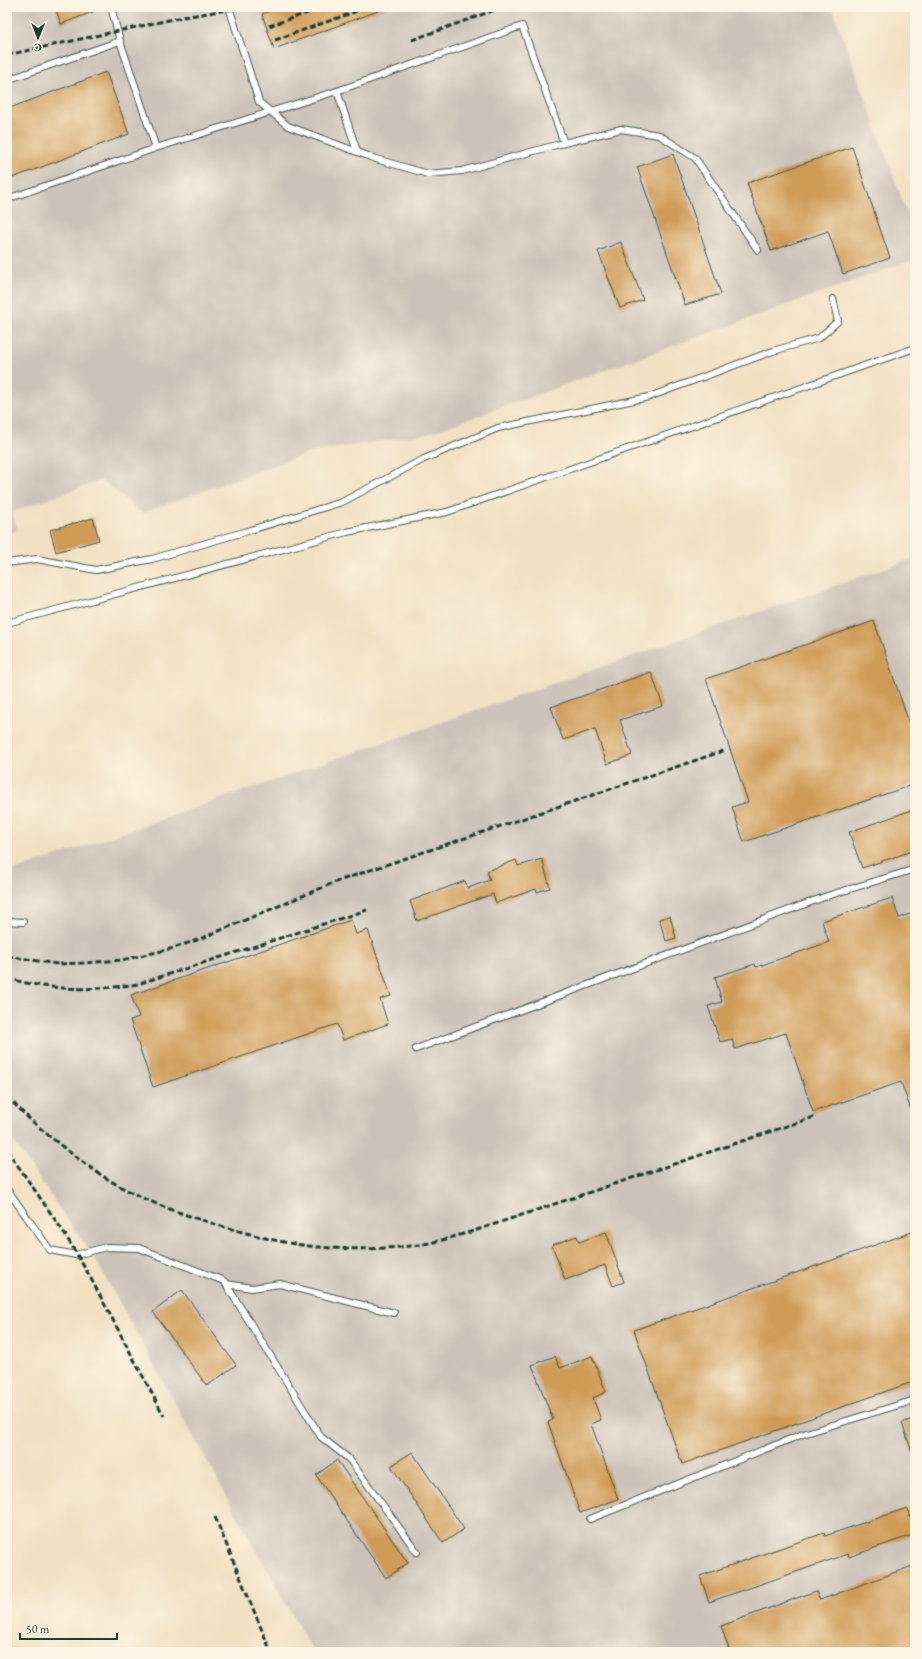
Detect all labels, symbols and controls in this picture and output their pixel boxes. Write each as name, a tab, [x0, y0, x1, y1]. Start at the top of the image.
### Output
north arrow	[18, 18, 58, 58]
text: С	[34, 41, 42, 55]
scale bar	[20, 1615, 117, 1641]
text: 50 m	[26, 1621, 50, 1637]

